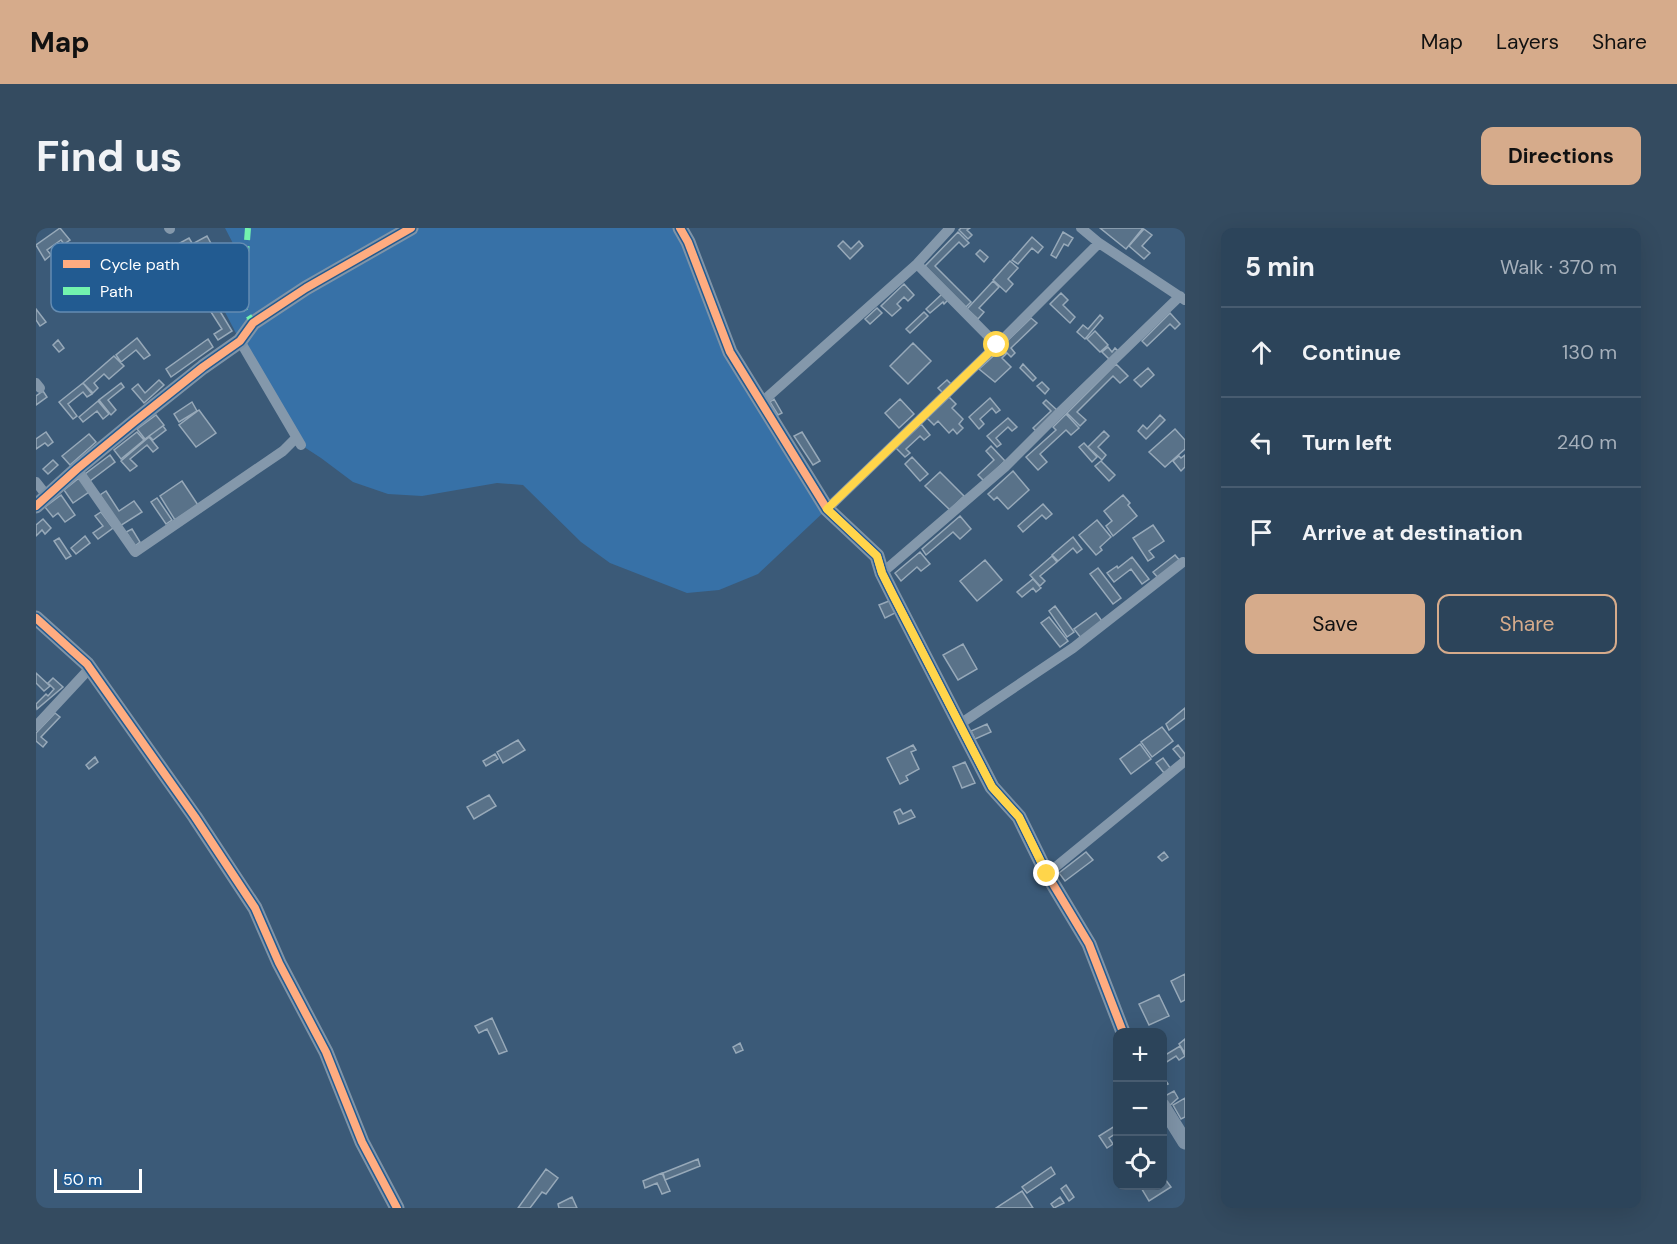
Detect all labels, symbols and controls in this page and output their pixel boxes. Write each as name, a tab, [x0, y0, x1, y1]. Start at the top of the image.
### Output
text: Map	[30, 24, 90, 61]
text: Map	[1421, 28, 1463, 56]
text: Layers	[1496, 28, 1559, 56]
text: Share	[1592, 28, 1647, 56]
button: Directions	[1481, 127, 1641, 185]
text: Find us	[36, 129, 182, 184]
legend	[51, 243, 249, 312]
text: 5 min	[1245, 250, 1315, 284]
text: Cycle path	[100, 254, 180, 275]
text: Walk · 370 m	[1500, 254, 1617, 280]
text: Path	[100, 281, 133, 302]
route start	[983, 331, 1009, 357]
icon: ahead	[1245, 336, 1278, 369]
text: Continue	[1302, 338, 1401, 367]
text: 130 m	[1562, 339, 1617, 365]
icon: left	[1245, 426, 1278, 459]
text: Turn left	[1302, 428, 1392, 457]
text: 240 m	[1557, 429, 1617, 455]
icon: arrive	[1245, 516, 1278, 549]
text: Arrive at destination	[1302, 518, 1523, 547]
button: Save	[1245, 594, 1425, 654]
button: Share	[1437, 594, 1617, 654]
route end	[1033, 860, 1059, 886]
map controls	[1113, 1028, 1167, 1190]
button: +	[1113, 1028, 1167, 1082]
button: −	[1113, 1082, 1167, 1136]
button: locate	[1113, 1136, 1167, 1190]
scale bar	[54, 1166, 142, 1194]
text: 50 m	[63, 1169, 102, 1190]

